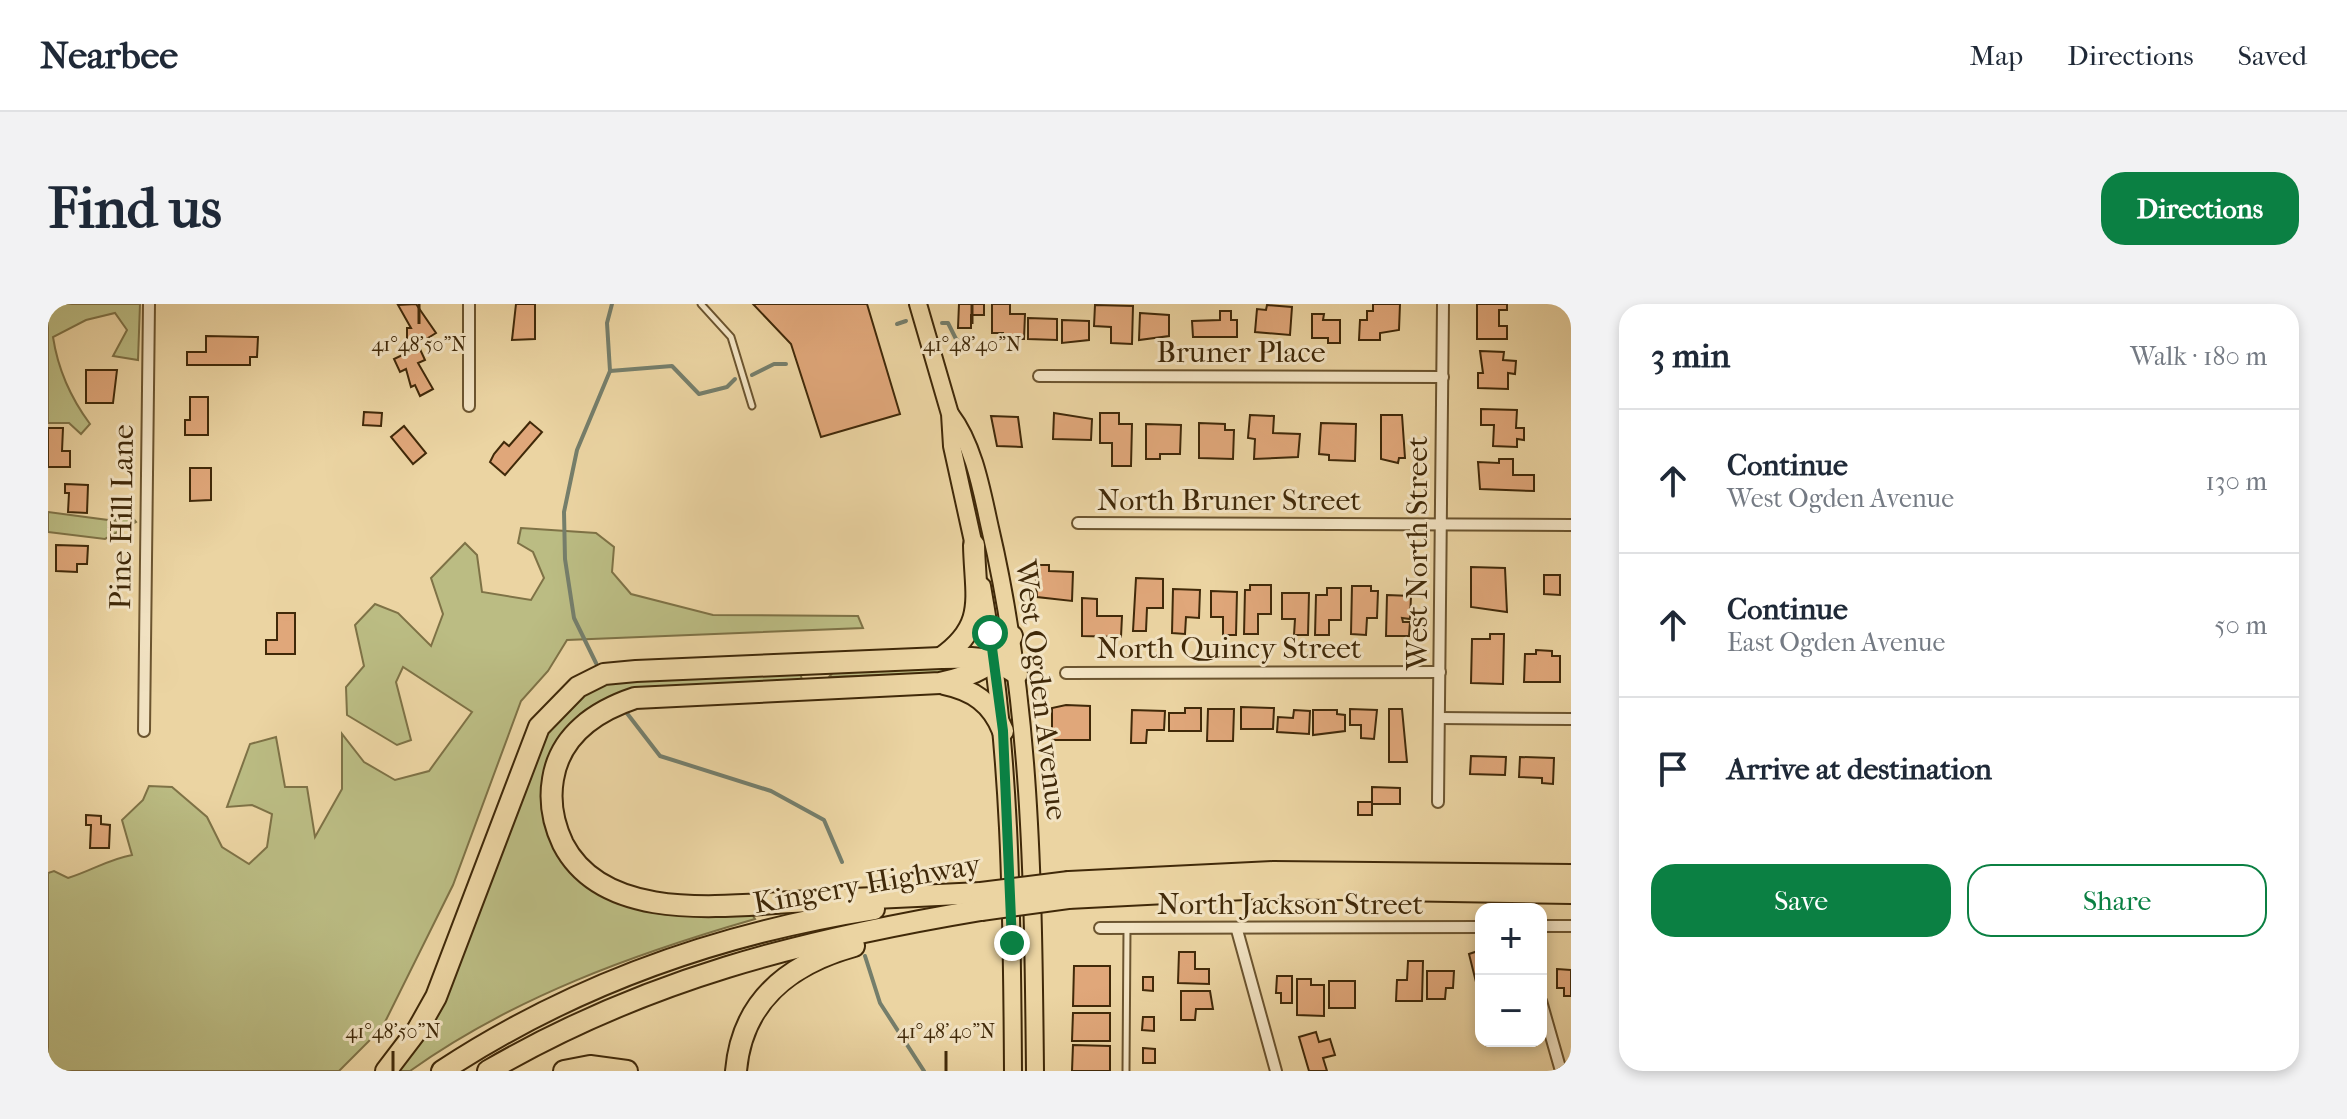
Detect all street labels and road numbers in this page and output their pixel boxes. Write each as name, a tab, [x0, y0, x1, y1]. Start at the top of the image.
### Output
street label: Bruner Place	[1157, 335, 1326, 370]
street label: Pine Hill Lane	[103, 424, 141, 610]
street label: West North Street	[1400, 436, 1435, 671]
street label: North Bruner Street	[1097, 483, 1361, 518]
street label: West Ogden Avenue	[1008, 557, 1074, 822]
street label: North Quincy Street	[1096, 631, 1362, 666]
street label: Kingery Highway	[751, 847, 984, 921]
street label: North Jackson Street	[1157, 887, 1423, 922]

